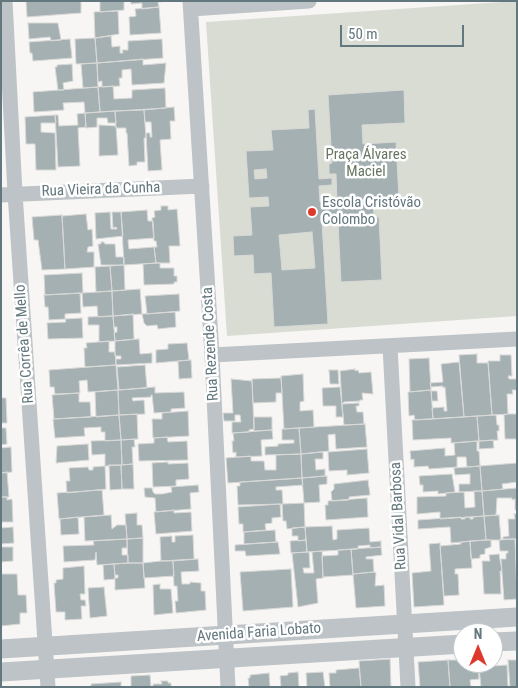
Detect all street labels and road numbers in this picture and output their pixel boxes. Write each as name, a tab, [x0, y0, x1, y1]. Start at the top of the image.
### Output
street label: Rua Vieira da Cunha	[41, 179, 161, 201]
street label: Rua Corrêa de Mello	[12, 284, 38, 404]
street label: Rua Rezende Costa	[199, 287, 223, 401]
street label: Rua Vidal Barbosa	[387, 462, 411, 570]
street label: Avenida Faria Lobato	[196, 620, 322, 646]

